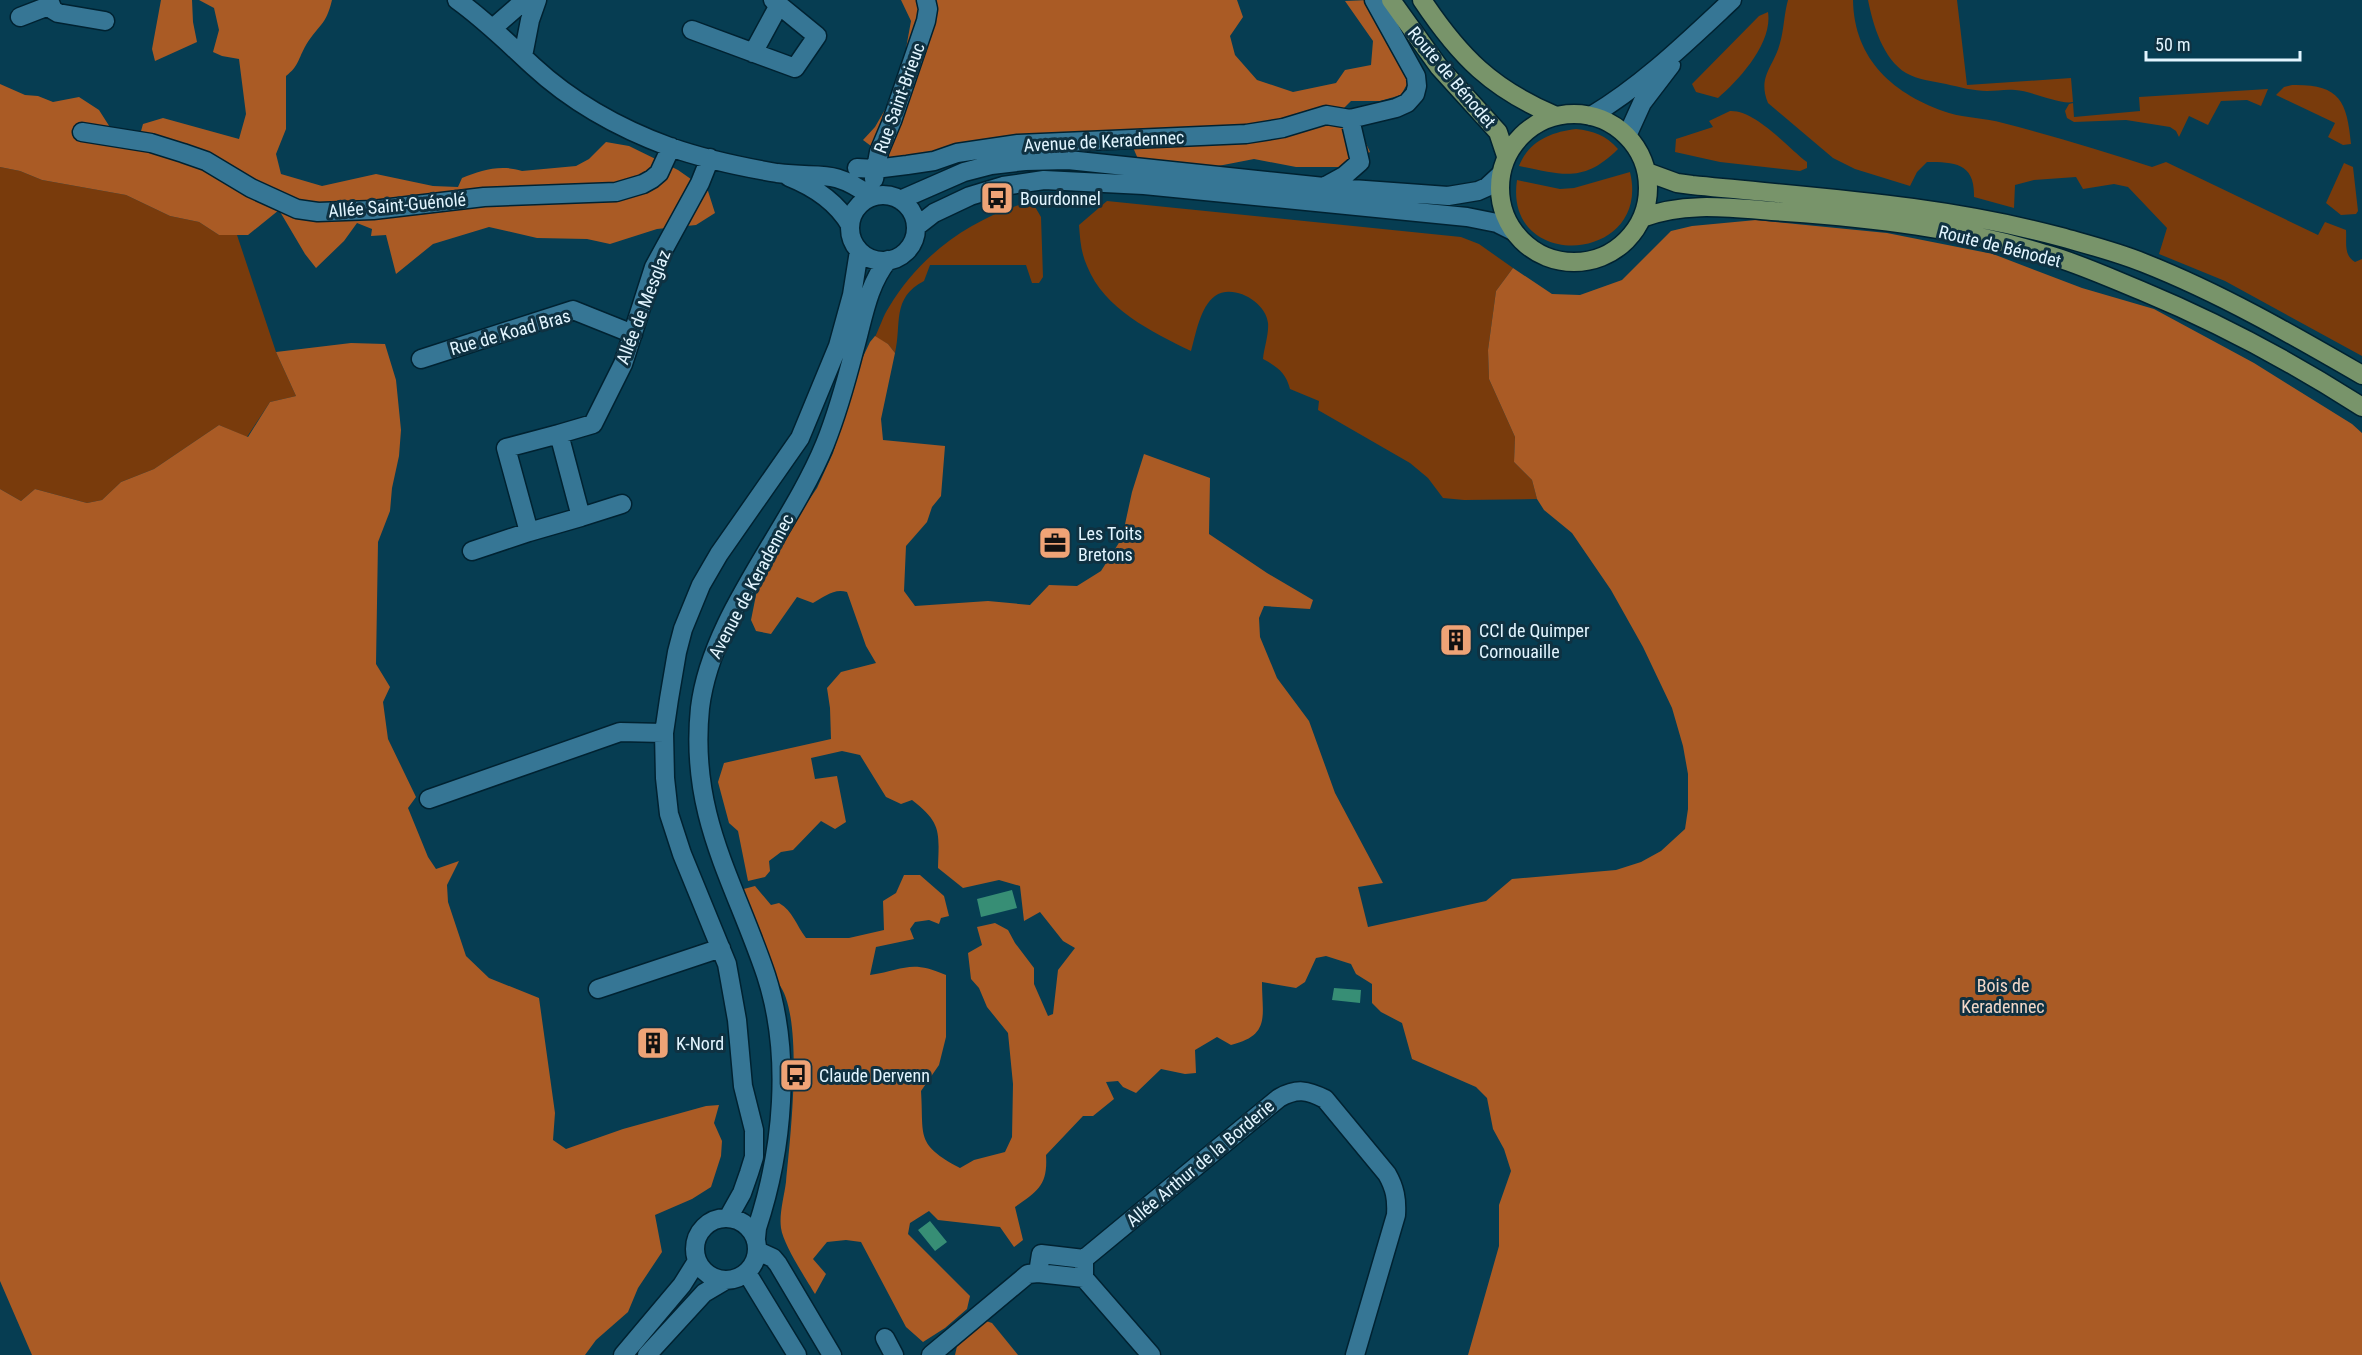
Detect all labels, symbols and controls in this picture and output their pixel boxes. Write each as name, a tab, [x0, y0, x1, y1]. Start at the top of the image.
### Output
street label: Route de Bénodet	[1404, 22, 1500, 132]
scale bar	[2146, 24, 2300, 62]
text: 50 m	[2155, 34, 2190, 55]
street label: Rue Saint-Brieuc	[869, 40, 929, 156]
street label: Avenue de Keradennec	[1023, 126, 1185, 156]
bus stop icon: Bourdonnel	[979, 180, 1015, 216]
place label: Bourdonnel	[1020, 188, 1101, 209]
street label: Allée Saint-Guénolé	[327, 189, 467, 221]
street label: Route de Bénodet	[1937, 221, 2063, 271]
street label: Allée de Mesglaz	[612, 247, 675, 367]
street label: Rue de Koad Bras	[447, 305, 573, 359]
street label: Avenue de Keradennec	[704, 510, 798, 662]
place label: Les Toits Bretons	[1078, 523, 1142, 565]
office icon: Les Toits Bretons	[1037, 525, 1073, 561]
place label: CCI de Quimper Cornouaille	[1479, 620, 1590, 662]
building icon: CCI de Quimper Cornouaille	[1438, 622, 1474, 658]
park label: Bois de Keradennec	[1961, 975, 2045, 1017]
building icon: K-Nord	[635, 1025, 671, 1061]
place label: K-Nord	[676, 1033, 724, 1054]
bus stop icon: Claude Dervenn	[778, 1057, 814, 1093]
place label: Claude Dervenn	[819, 1065, 930, 1086]
street label: Allée Arthur de la Borderie	[1122, 1095, 1278, 1231]

